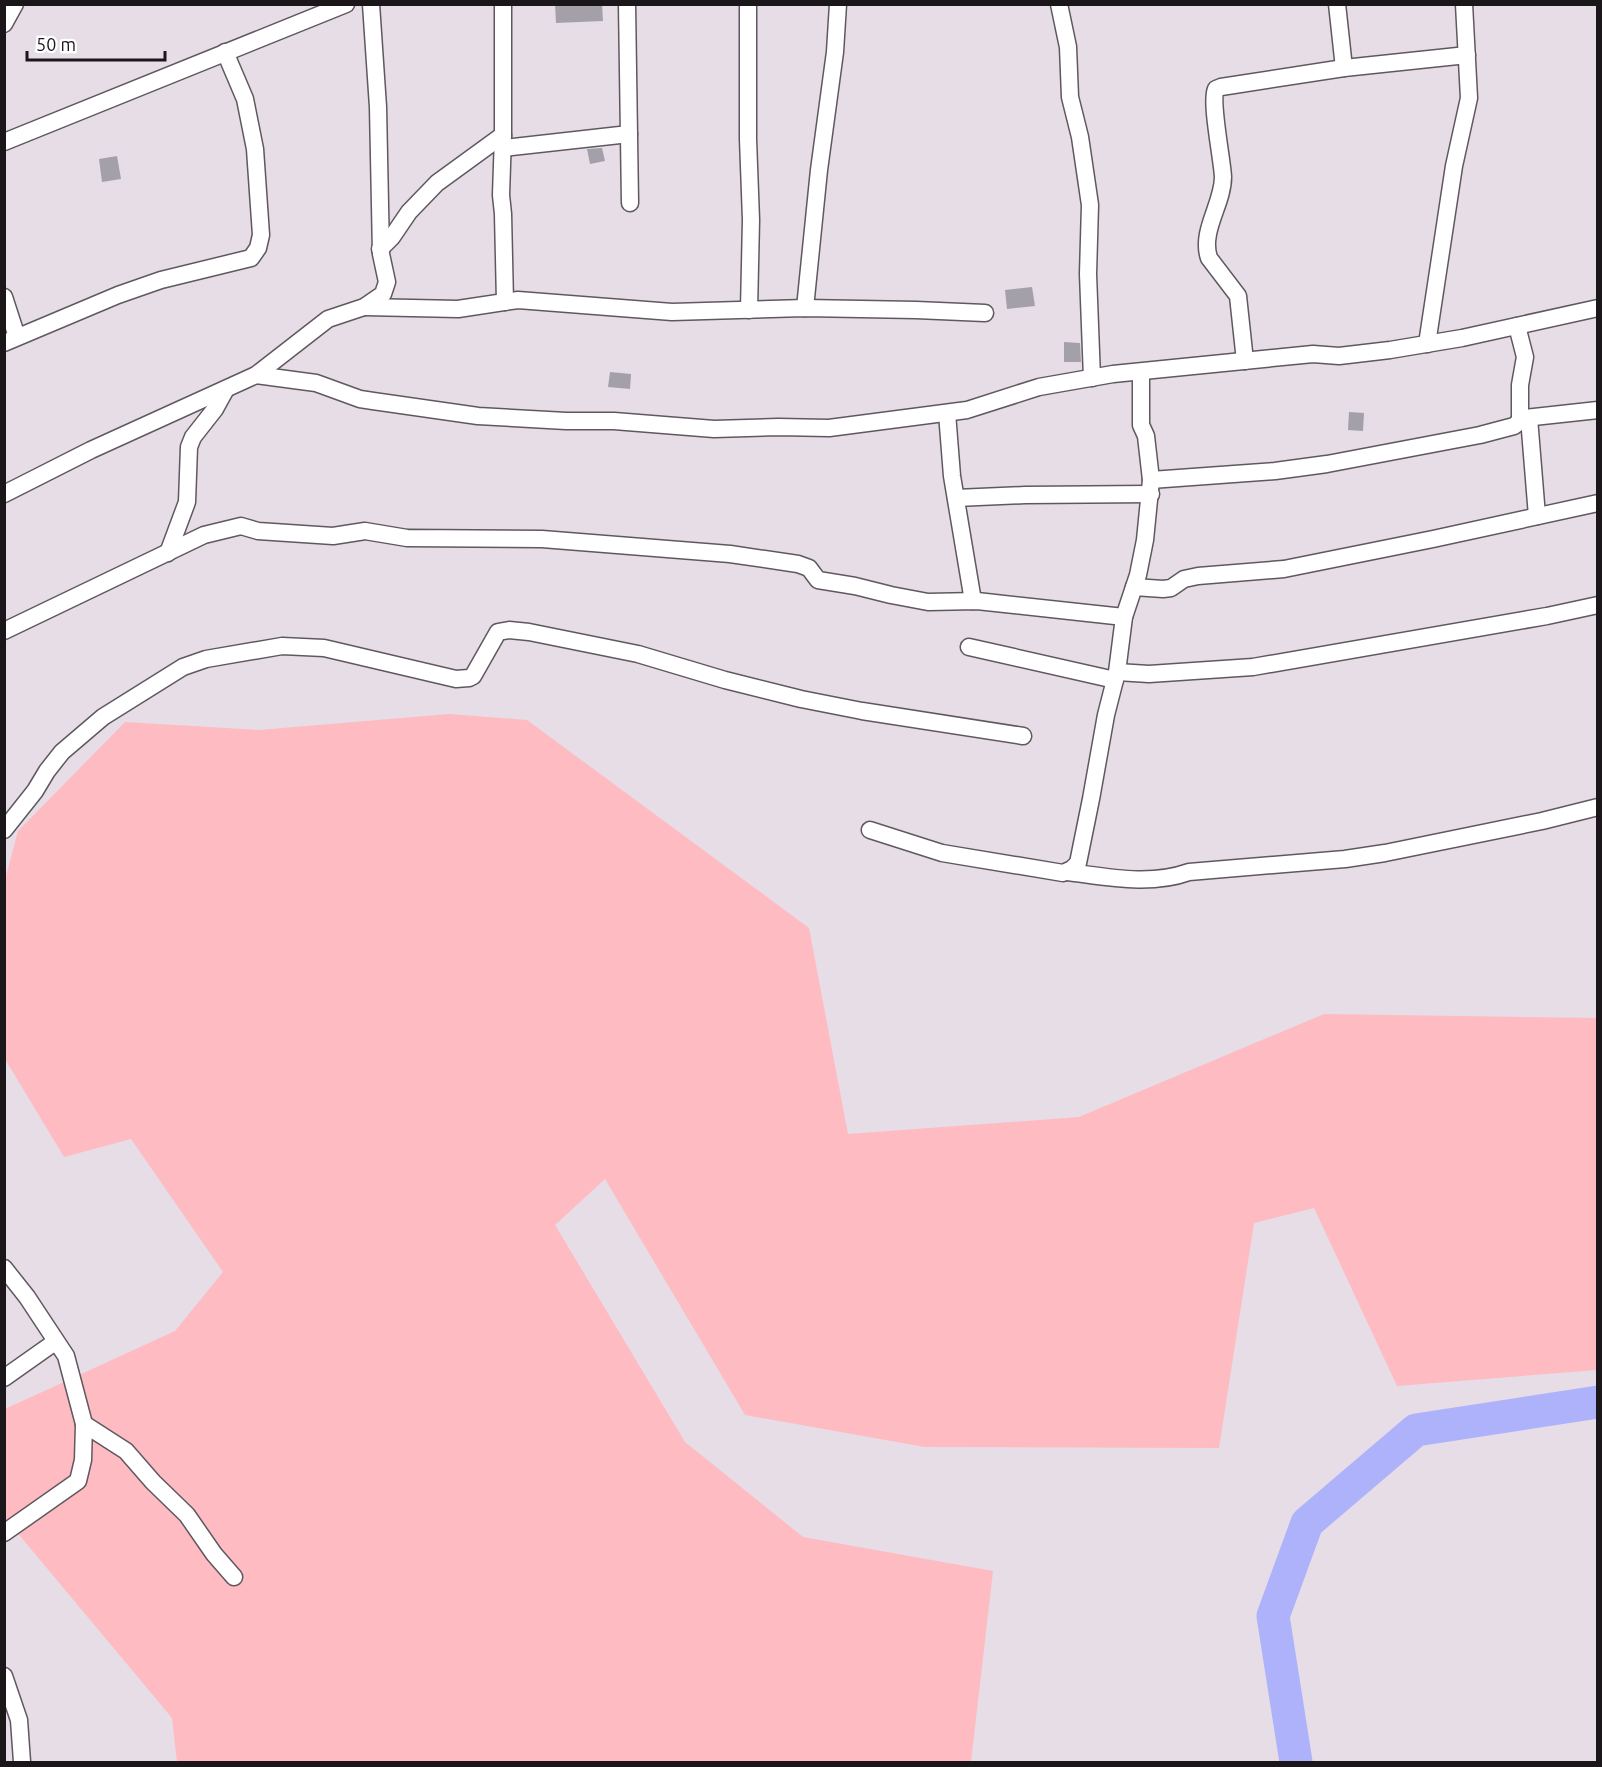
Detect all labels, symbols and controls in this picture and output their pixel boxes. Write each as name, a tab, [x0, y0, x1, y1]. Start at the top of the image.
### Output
scale bar	[27, 24, 165, 62]
text: 50 m	[36, 34, 76, 54]

